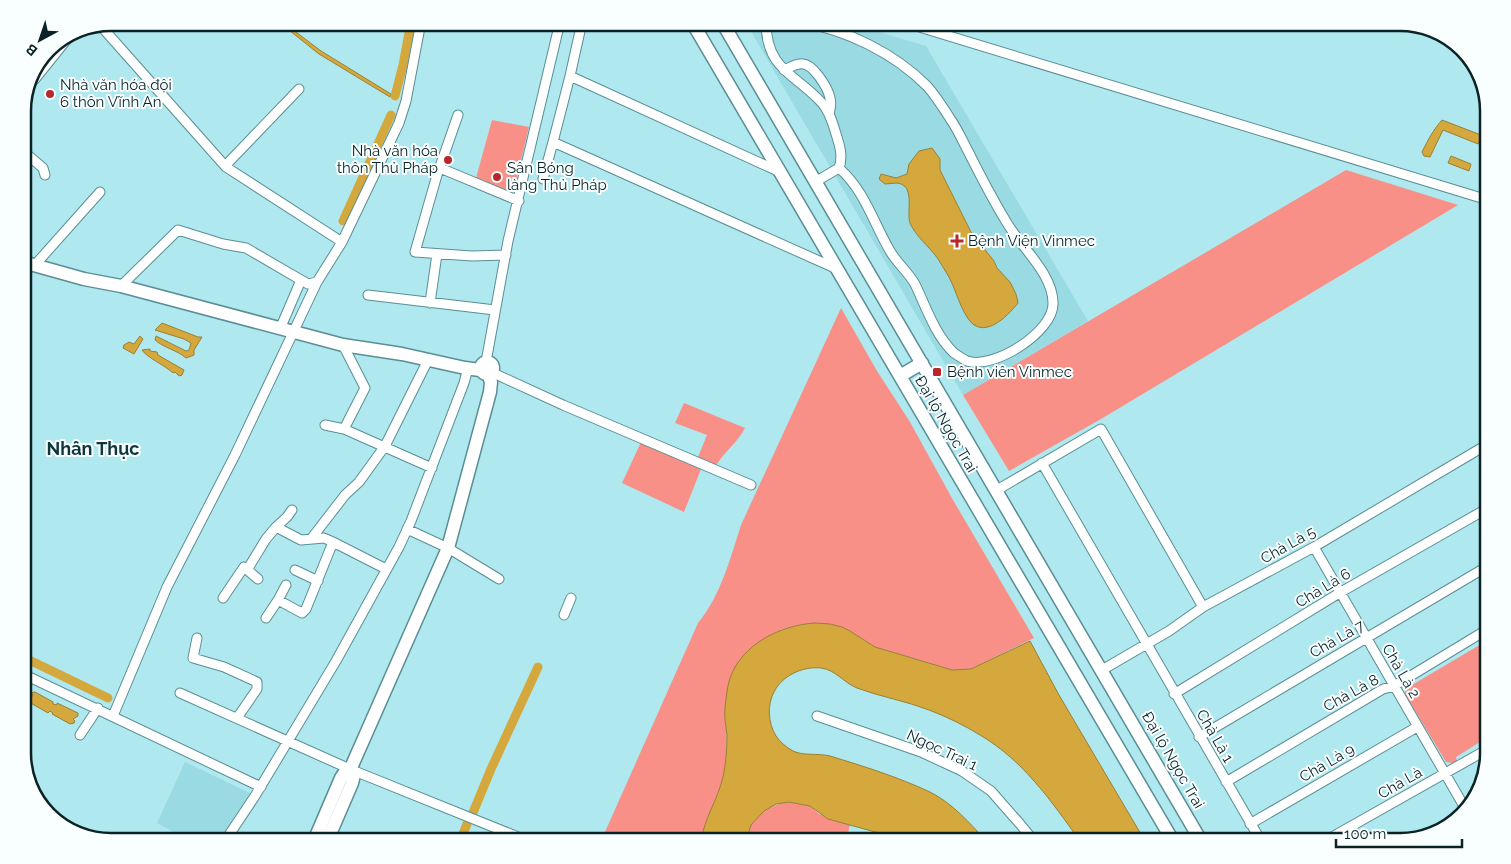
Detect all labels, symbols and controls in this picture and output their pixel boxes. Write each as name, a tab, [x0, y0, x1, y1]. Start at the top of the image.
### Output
north arrow	[15, 15, 65, 65]
text: B	[22, 40, 40, 59]
place label: Nhà văn hóa đội 6 thôn Vĩnh An	[60, 76, 172, 111]
marker: Nhà văn hóa đội 6 thôn Vĩnh An	[44, 88, 56, 100]
place label: Nhà văn hóa thôn Thủ Pháp	[337, 142, 438, 177]
marker: Nhà văn hóa thôn Thủ Pháp	[442, 154, 454, 166]
place label: Sân Bóng làng Thủ Pháp	[507, 159, 607, 194]
marker: Sân Bóng làng Thủ Pháp	[491, 171, 503, 183]
place label: Bệnh Viện Vinmec	[968, 232, 1095, 250]
marker: Bệnh Viện Vinmec	[950, 234, 964, 248]
place label: Bệnh viên Vinmec	[947, 363, 1072, 381]
marker: Bệnh viên Vinmec	[931, 366, 943, 378]
street label: Đại lộ Ngọc Trai	[911, 372, 981, 476]
district label: Nhân Thục	[47, 438, 139, 459]
street label: Chà Là 5	[1257, 523, 1319, 567]
street label: Chà Là 6	[1292, 565, 1354, 611]
street label: Chà Là 7	[1307, 616, 1367, 662]
street label: Chà Là 2	[1378, 641, 1424, 701]
street label: Chà Là 8	[1320, 670, 1382, 716]
street label: Chà Là 1	[1193, 706, 1238, 766]
street label: Đại lộ Ngọc Trai	[1138, 708, 1208, 812]
street label: Ngọc Trai 1	[904, 726, 981, 774]
street label: Chà Là 9	[1296, 740, 1358, 786]
street label: Chà Là	[1375, 763, 1425, 803]
scale bar	[1336, 816, 1462, 848]
text: 100 m	[1344, 825, 1386, 843]

